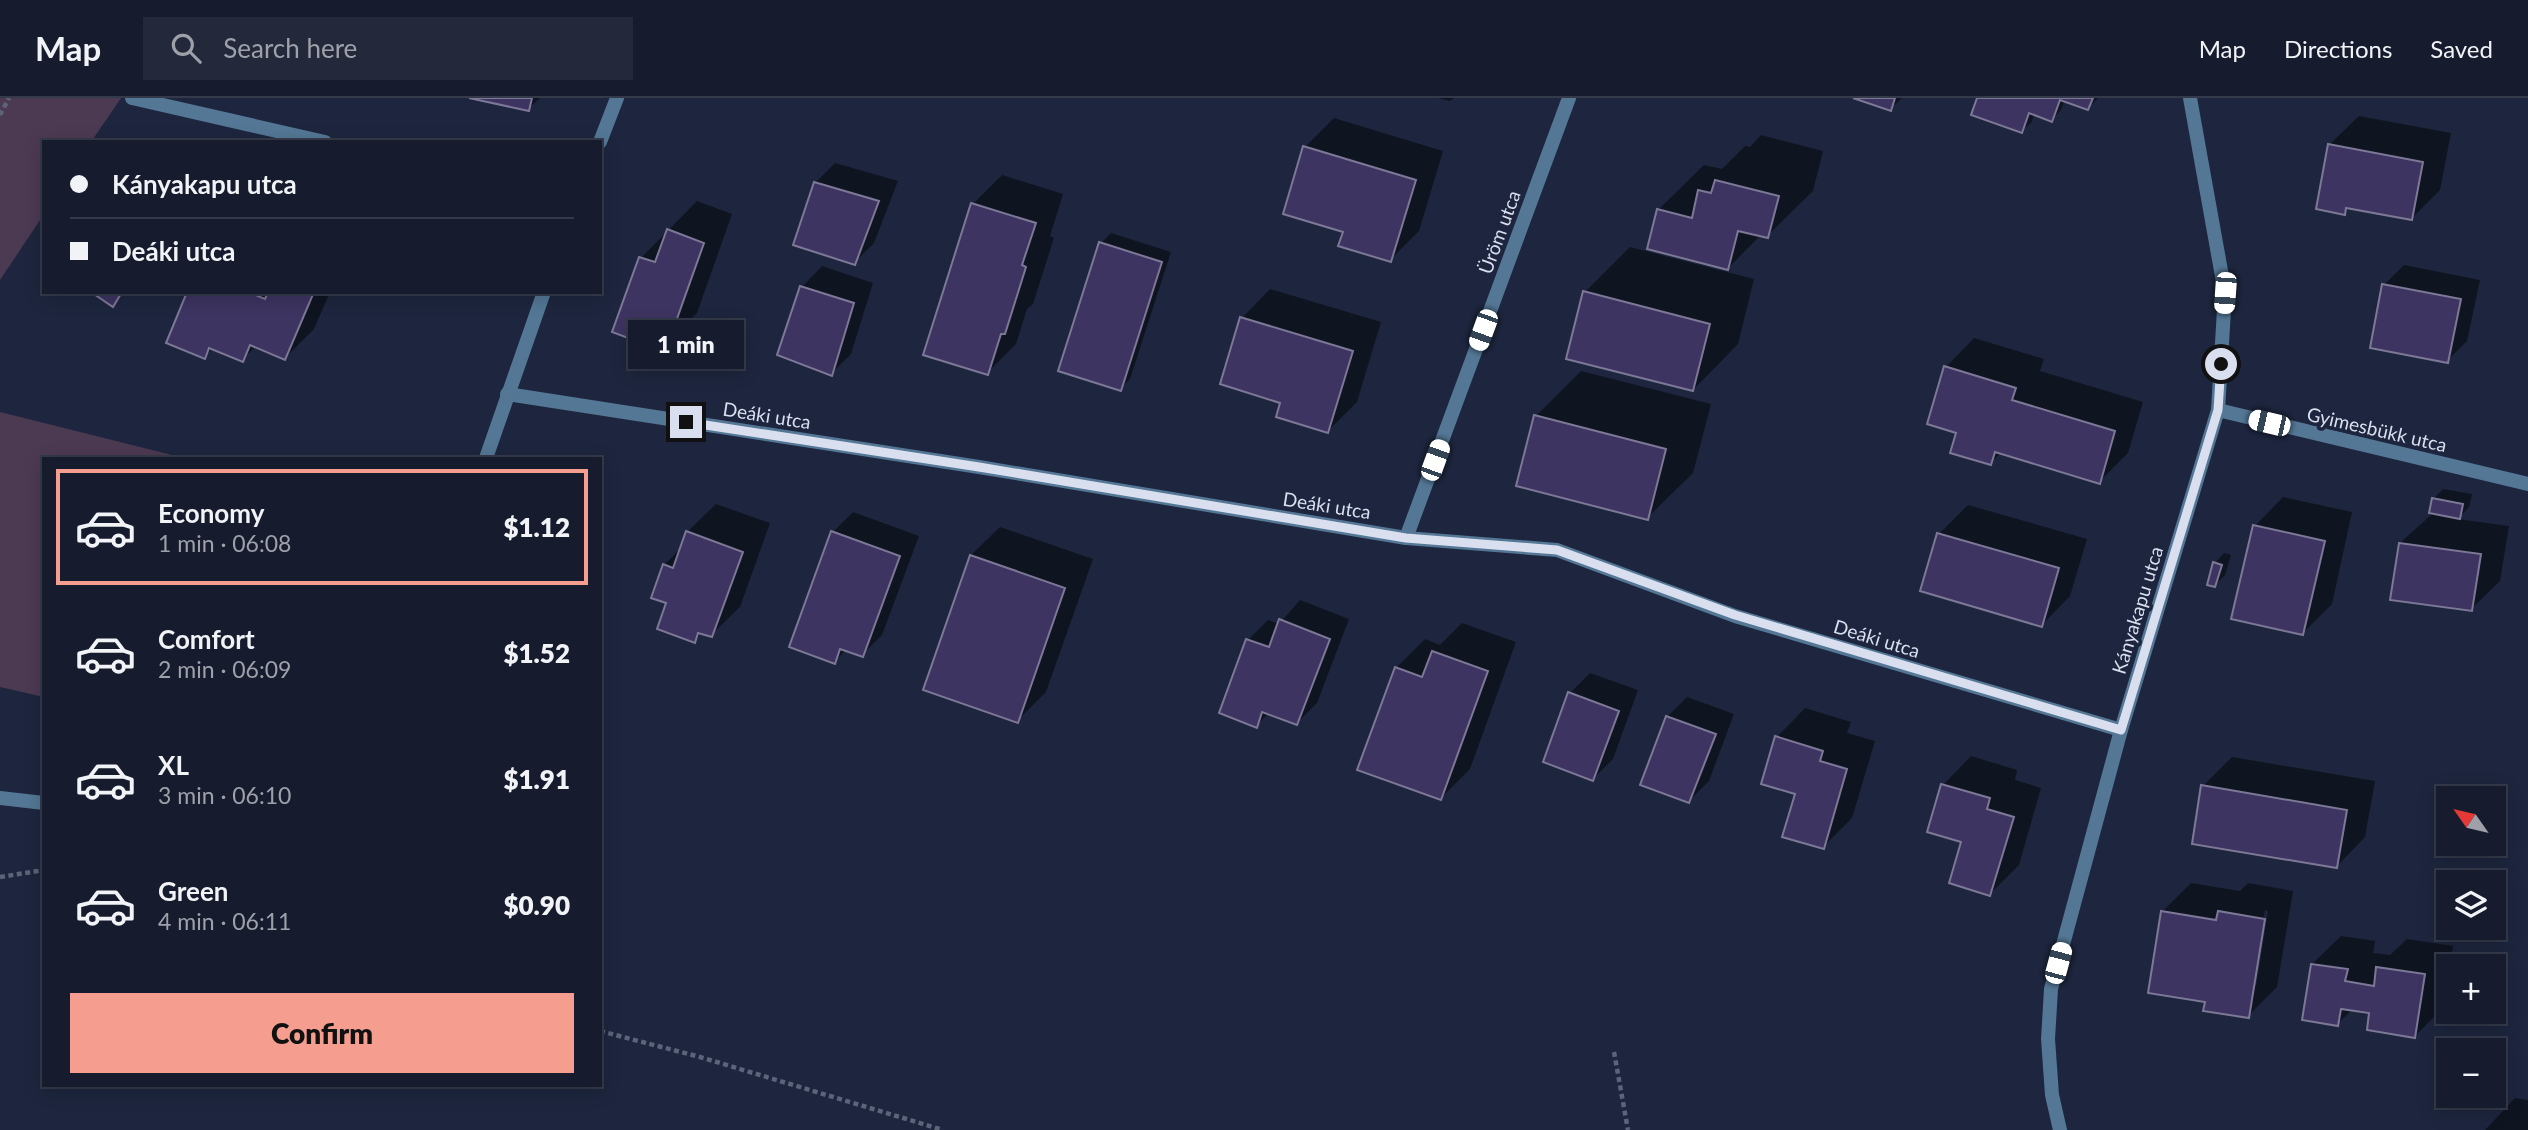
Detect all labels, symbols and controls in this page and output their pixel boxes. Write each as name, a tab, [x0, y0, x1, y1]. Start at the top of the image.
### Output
search box	[143, 17, 633, 80]
text: Map	[35, 28, 101, 68]
icon: search	[167, 29, 205, 67]
text: Search here	[223, 32, 357, 64]
text: Map	[2199, 34, 2246, 63]
text: Directions	[2284, 34, 2392, 63]
text: Saved	[2430, 34, 2493, 63]
text: Kányakapu utca	[112, 168, 297, 200]
street label: Üröm utca	[1473, 187, 1525, 277]
text: Deáki utca	[112, 235, 235, 267]
car	[2214, 271, 2237, 315]
car	[1466, 307, 1501, 353]
callout: 1 min	[628, 320, 744, 370]
text: 1 min	[657, 330, 715, 358]
route start	[2205, 348, 2237, 380]
street label: Deáki utca	[721, 397, 813, 433]
street label: Gyimesbükk utca	[2305, 402, 2449, 456]
route end	[670, 406, 702, 438]
car	[2247, 408, 2292, 438]
car	[1418, 437, 1453, 483]
street label: Deáki utca	[1281, 487, 1373, 523]
icon: car	[74, 496, 137, 559]
text: Economy	[158, 497, 264, 529]
text: $1.12	[503, 511, 570, 543]
text: 1 min · 06:08	[158, 529, 291, 557]
street label: Kányakapu utca	[2107, 543, 2167, 677]
street label: Deáki utca	[1831, 614, 1923, 662]
icon: car	[74, 622, 137, 685]
text: Comfort	[158, 623, 255, 655]
text: $1.52	[503, 637, 570, 669]
text: 2 min · 06:09	[158, 655, 291, 683]
icon: car	[74, 748, 137, 811]
text: XL	[158, 749, 189, 781]
text: $1.91	[503, 763, 570, 795]
text: 3 min · 06:10	[158, 781, 291, 809]
north arrow	[2436, 786, 2506, 856]
map controls	[2436, 786, 2506, 1108]
button: layers	[2436, 870, 2506, 940]
icon: car	[74, 874, 137, 937]
text: Green	[158, 875, 228, 907]
text: $0.90	[503, 889, 570, 921]
text: 4 min · 06:11	[158, 907, 291, 935]
car	[2043, 940, 2074, 986]
button: +	[2436, 954, 2506, 1024]
button: Confirm	[70, 993, 574, 1073]
button: −	[2436, 1038, 2506, 1108]

